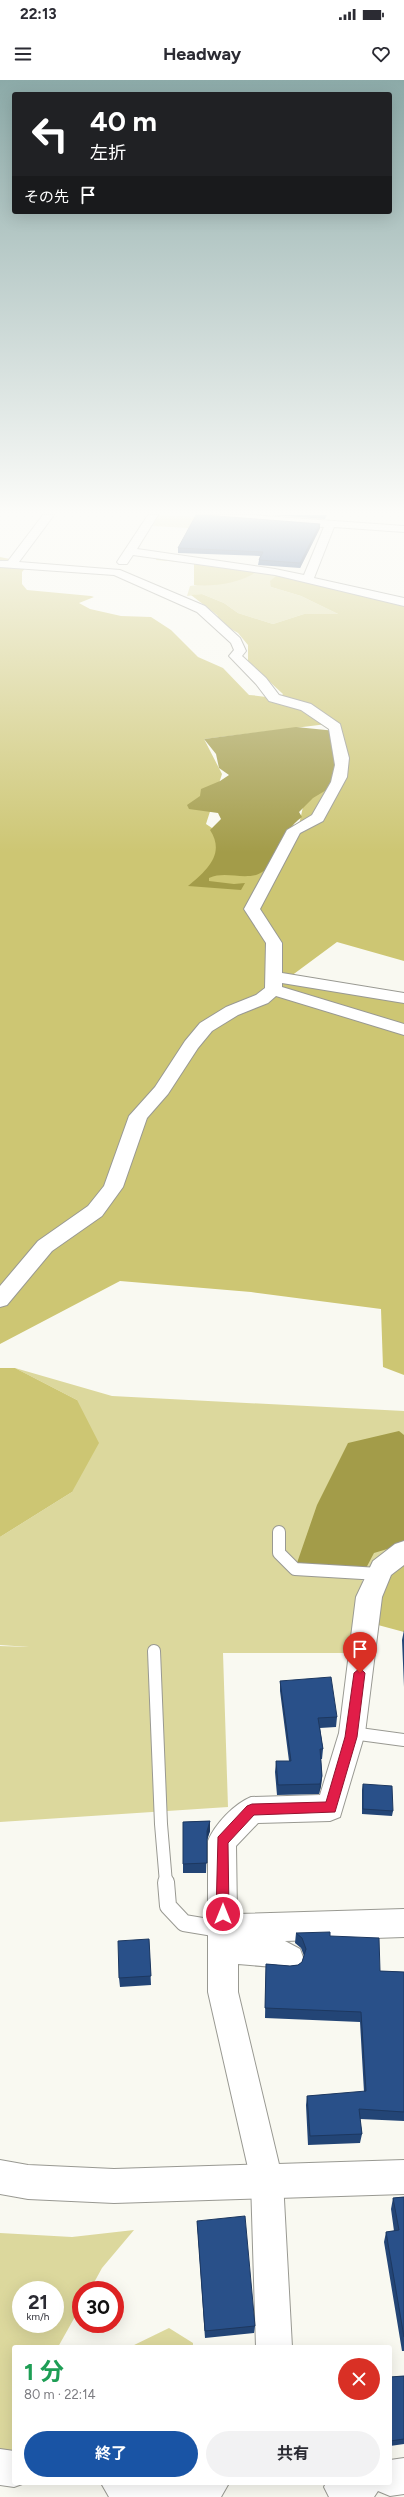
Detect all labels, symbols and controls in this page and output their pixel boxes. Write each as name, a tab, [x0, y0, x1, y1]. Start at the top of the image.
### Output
text: 22:13	[20, 5, 57, 23]
icon: menu	[12, 43, 34, 65]
text: Headway	[163, 43, 241, 65]
icon: heart	[370, 43, 392, 65]
text: 40 m	[90, 104, 157, 138]
icon: left	[24, 108, 76, 160]
text: 左折	[90, 142, 126, 164]
icon: arrive	[77, 184, 99, 206]
text: その先	[24, 188, 69, 206]
pin	[343, 1632, 377, 1673]
icon: arrive	[349, 1638, 371, 1660]
position arrow	[202, 1893, 244, 1935]
speed limit sign: 30	[72, 2281, 124, 2333]
text: 21	[28, 2290, 48, 2314]
text: km/h	[27, 2310, 49, 2323]
text: 1 分	[24, 2357, 64, 2386]
button: close	[338, 2358, 380, 2400]
text: 80 m · 22:14	[24, 2387, 96, 2402]
button: 終了	[24, 2431, 198, 2477]
button: 共有	[206, 2431, 380, 2477]

